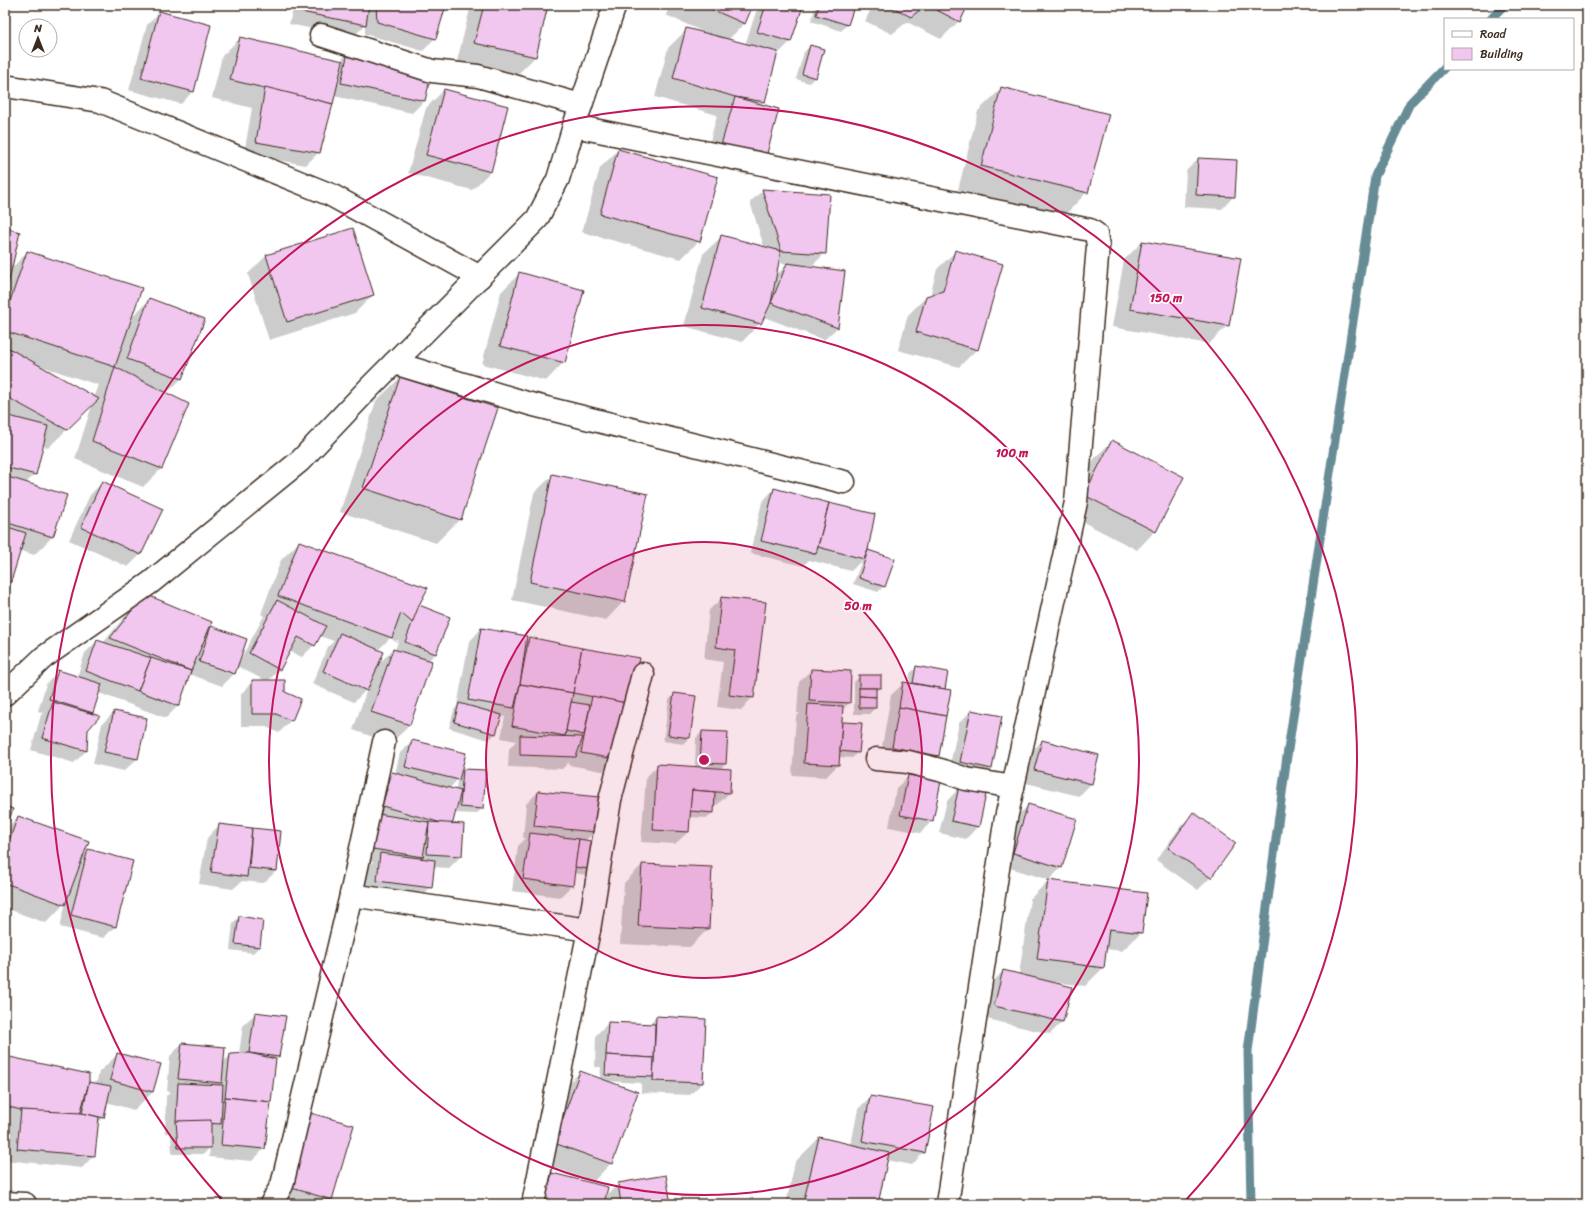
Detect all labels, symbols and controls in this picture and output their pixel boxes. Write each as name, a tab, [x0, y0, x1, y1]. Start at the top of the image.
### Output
north arrow	[18, 18, 58, 58]
legend	[1444, 18, 1574, 70]
text: N	[33, 19, 42, 38]
text: Road	[1480, 23, 1507, 45]
text: Building	[1480, 43, 1523, 65]
text: 150 m	[1150, 287, 1183, 309]
text: 100 m	[996, 442, 1029, 464]
text: 50 m	[844, 595, 872, 617]
centre of rings	[697, 753, 711, 767]

